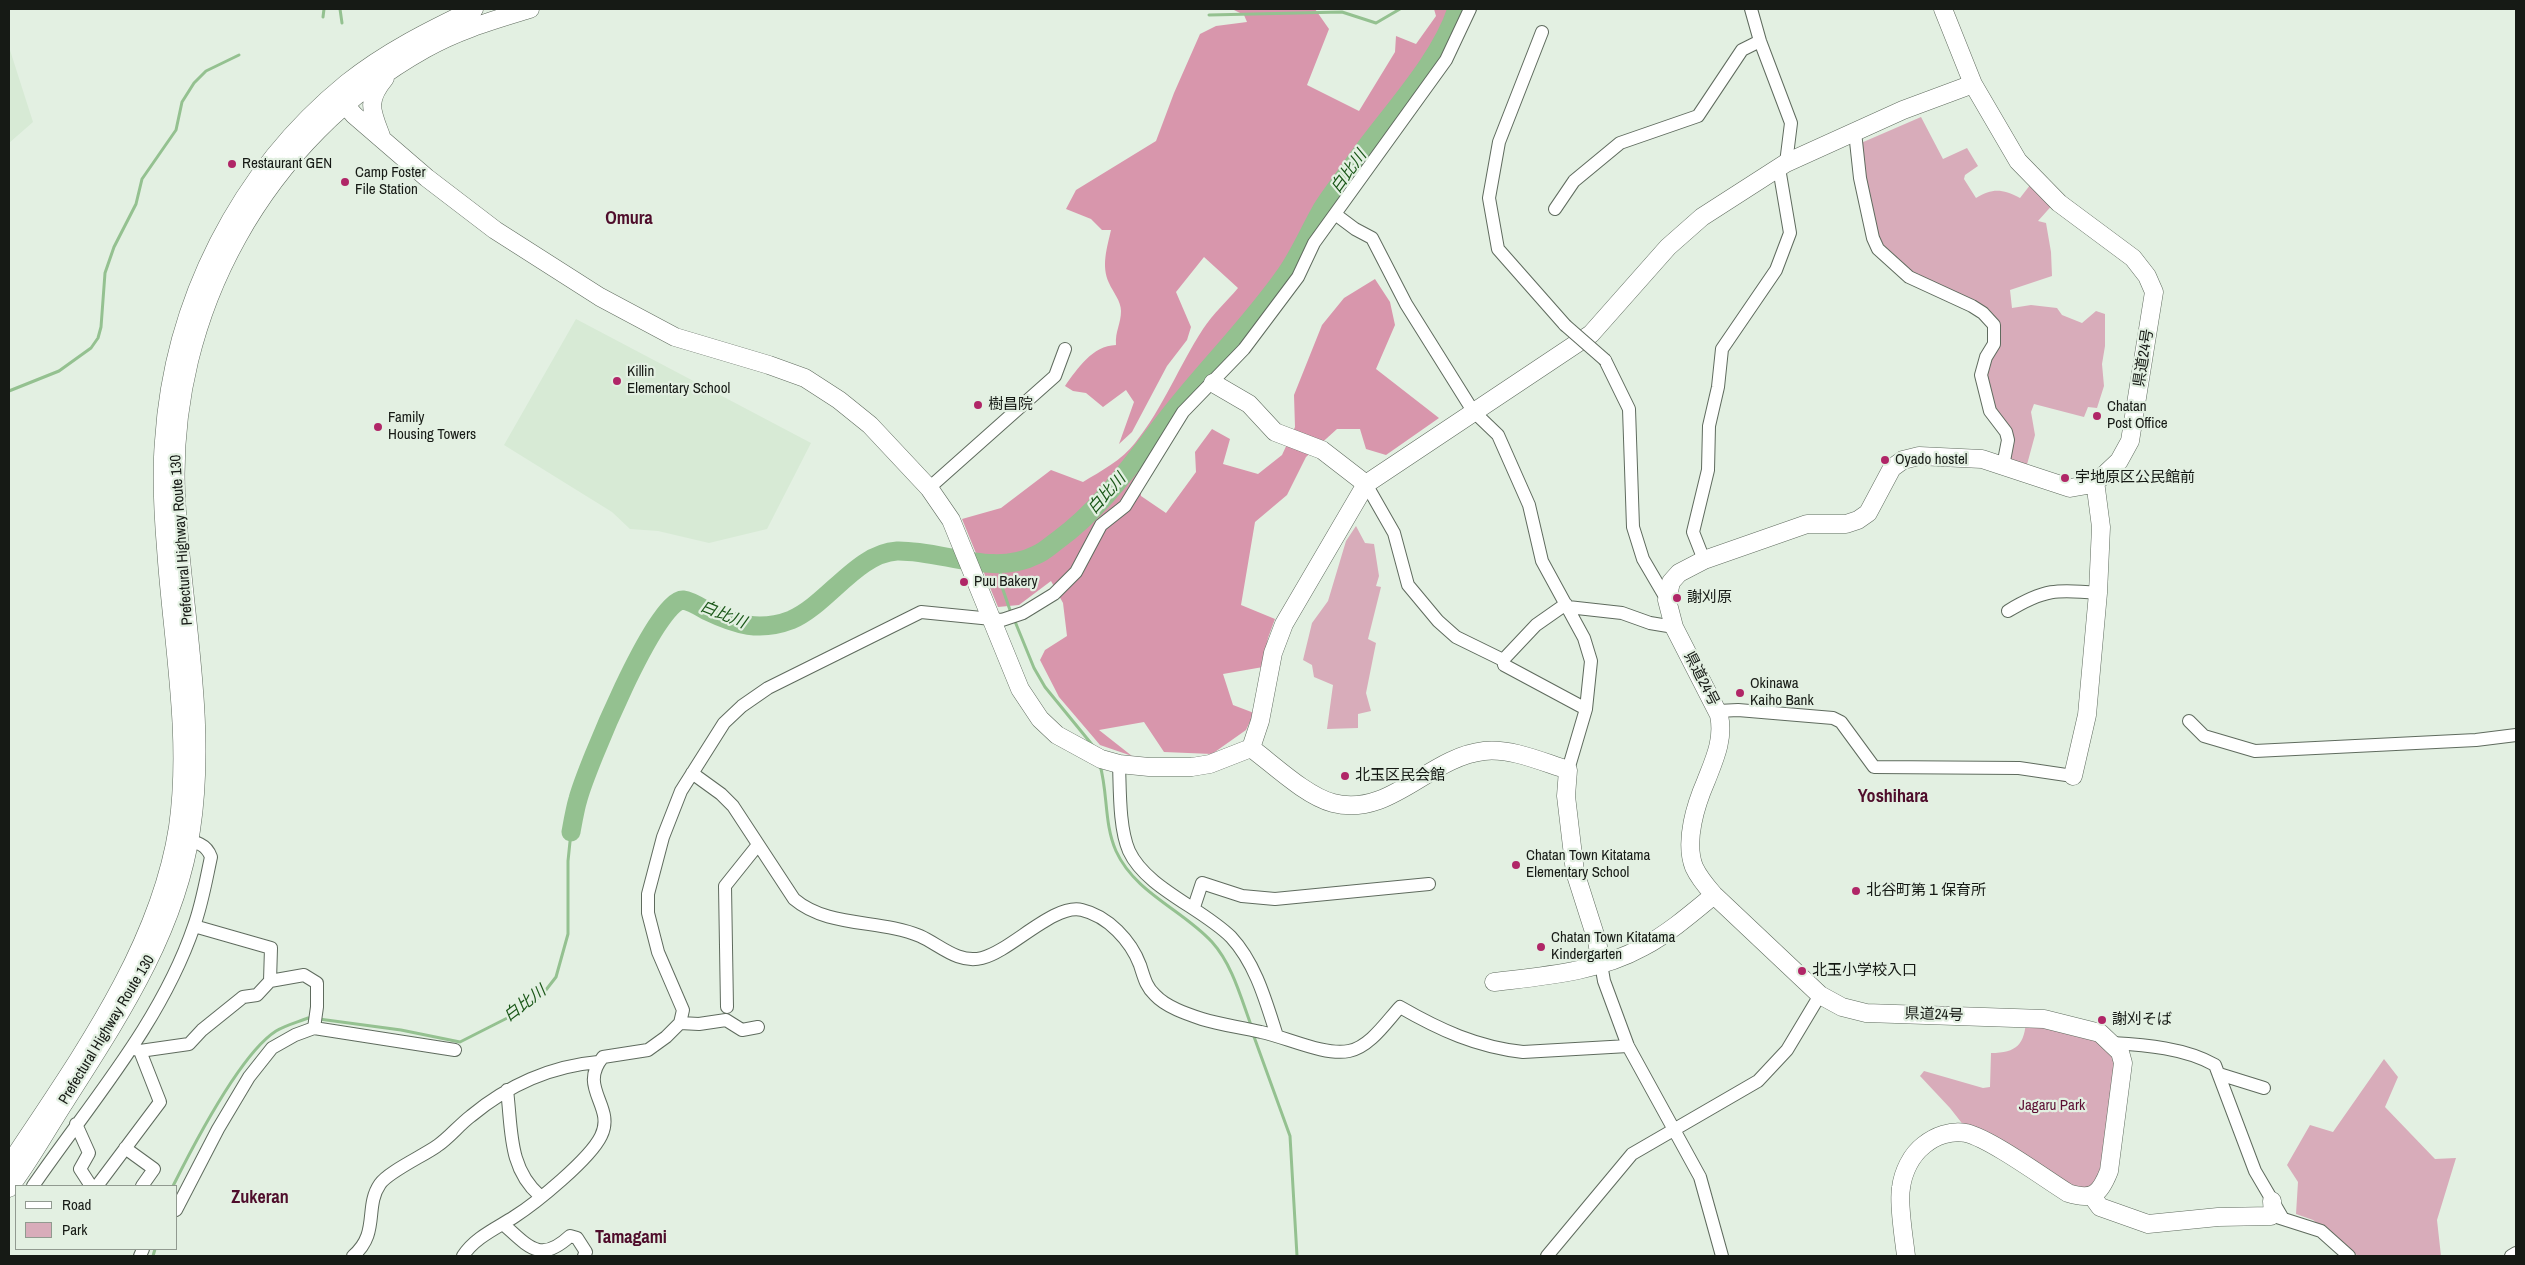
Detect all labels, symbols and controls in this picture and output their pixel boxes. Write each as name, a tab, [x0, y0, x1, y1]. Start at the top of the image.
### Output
water label: 白比川	[1327, 147, 1371, 197]
place label: Restaurant GEN	[242, 155, 332, 173]
marker: Restaurant GEN	[226, 158, 238, 170]
place label: Camp Foster File Station	[355, 164, 425, 199]
marker: Camp Foster File Station	[339, 176, 351, 188]
district label: Omura	[605, 208, 653, 230]
street label: 県道24号	[2131, 328, 2157, 388]
place label: Killin Elementary School	[627, 363, 730, 398]
marker: Killin Elementary School	[611, 375, 623, 387]
place label: 樹昌院	[988, 396, 1033, 414]
place label: Chatan Post Office	[2107, 398, 2168, 433]
marker: 樹昌院	[972, 399, 984, 411]
place label: Family Housing Towers	[388, 409, 476, 444]
marker: Chatan Post Office	[2091, 410, 2103, 422]
marker: Family Housing Towers	[372, 421, 384, 433]
place label: Oyado hostel	[1895, 451, 1967, 469]
street label: Prefectural Highway Route 130	[167, 454, 197, 626]
marker: Oyado hostel	[1879, 454, 1891, 466]
place label: 宇地原区公民館前	[2075, 469, 2195, 487]
water label: 白比川	[1084, 470, 1130, 518]
marker: 宇地原区公民館前	[2059, 472, 2071, 484]
place label: Puu Bakery	[974, 573, 1038, 591]
marker: Puu Bakery	[958, 576, 970, 588]
place label: 謝刈原	[1687, 589, 1732, 607]
marker: 謝刈原	[1671, 592, 1683, 604]
water label: 白比川	[697, 597, 749, 633]
street label: 県道24号	[1680, 649, 1722, 709]
place label: Okinawa Kaiho Bank	[1750, 675, 1814, 710]
marker: Okinawa Kaiho Bank	[1734, 687, 1746, 699]
place label: 北玉区民会館	[1355, 767, 1445, 785]
marker: 北玉区民会館	[1339, 770, 1351, 782]
district label: Yoshihara	[1858, 786, 1928, 808]
place label: Chatan Town Kitatama Elementary School	[1526, 847, 1650, 882]
marker: Chatan Town Kitatama Elementary School	[1510, 859, 1522, 871]
place label: 北谷町第１保育所	[1866, 882, 1986, 900]
marker: 北谷町第１保育所	[1850, 885, 1862, 897]
place label: Chatan Town Kitatama Kindergarten	[1551, 929, 1675, 964]
marker: Chatan Town Kitatama Kindergarten	[1535, 941, 1547, 953]
street label: Prefectural Highway Route 130	[55, 952, 159, 1108]
place label: 北玉小学校入口	[1812, 962, 1917, 980]
marker: 北玉小学校入口	[1796, 965, 1808, 977]
water label: 白比川	[500, 982, 550, 1026]
street label: 県道24号	[1904, 1005, 1964, 1025]
place label: 謝刈そば	[2112, 1011, 2172, 1029]
marker: 謝刈そば	[2096, 1014, 2108, 1026]
park label: Jagaru Park	[2019, 1097, 2085, 1115]
legend	[15, 1185, 178, 1250]
district label: Zukeran	[231, 1187, 289, 1209]
text: Road	[62, 1194, 91, 1215]
text: Park	[62, 1219, 87, 1240]
district label: Tamagami	[595, 1227, 667, 1249]

